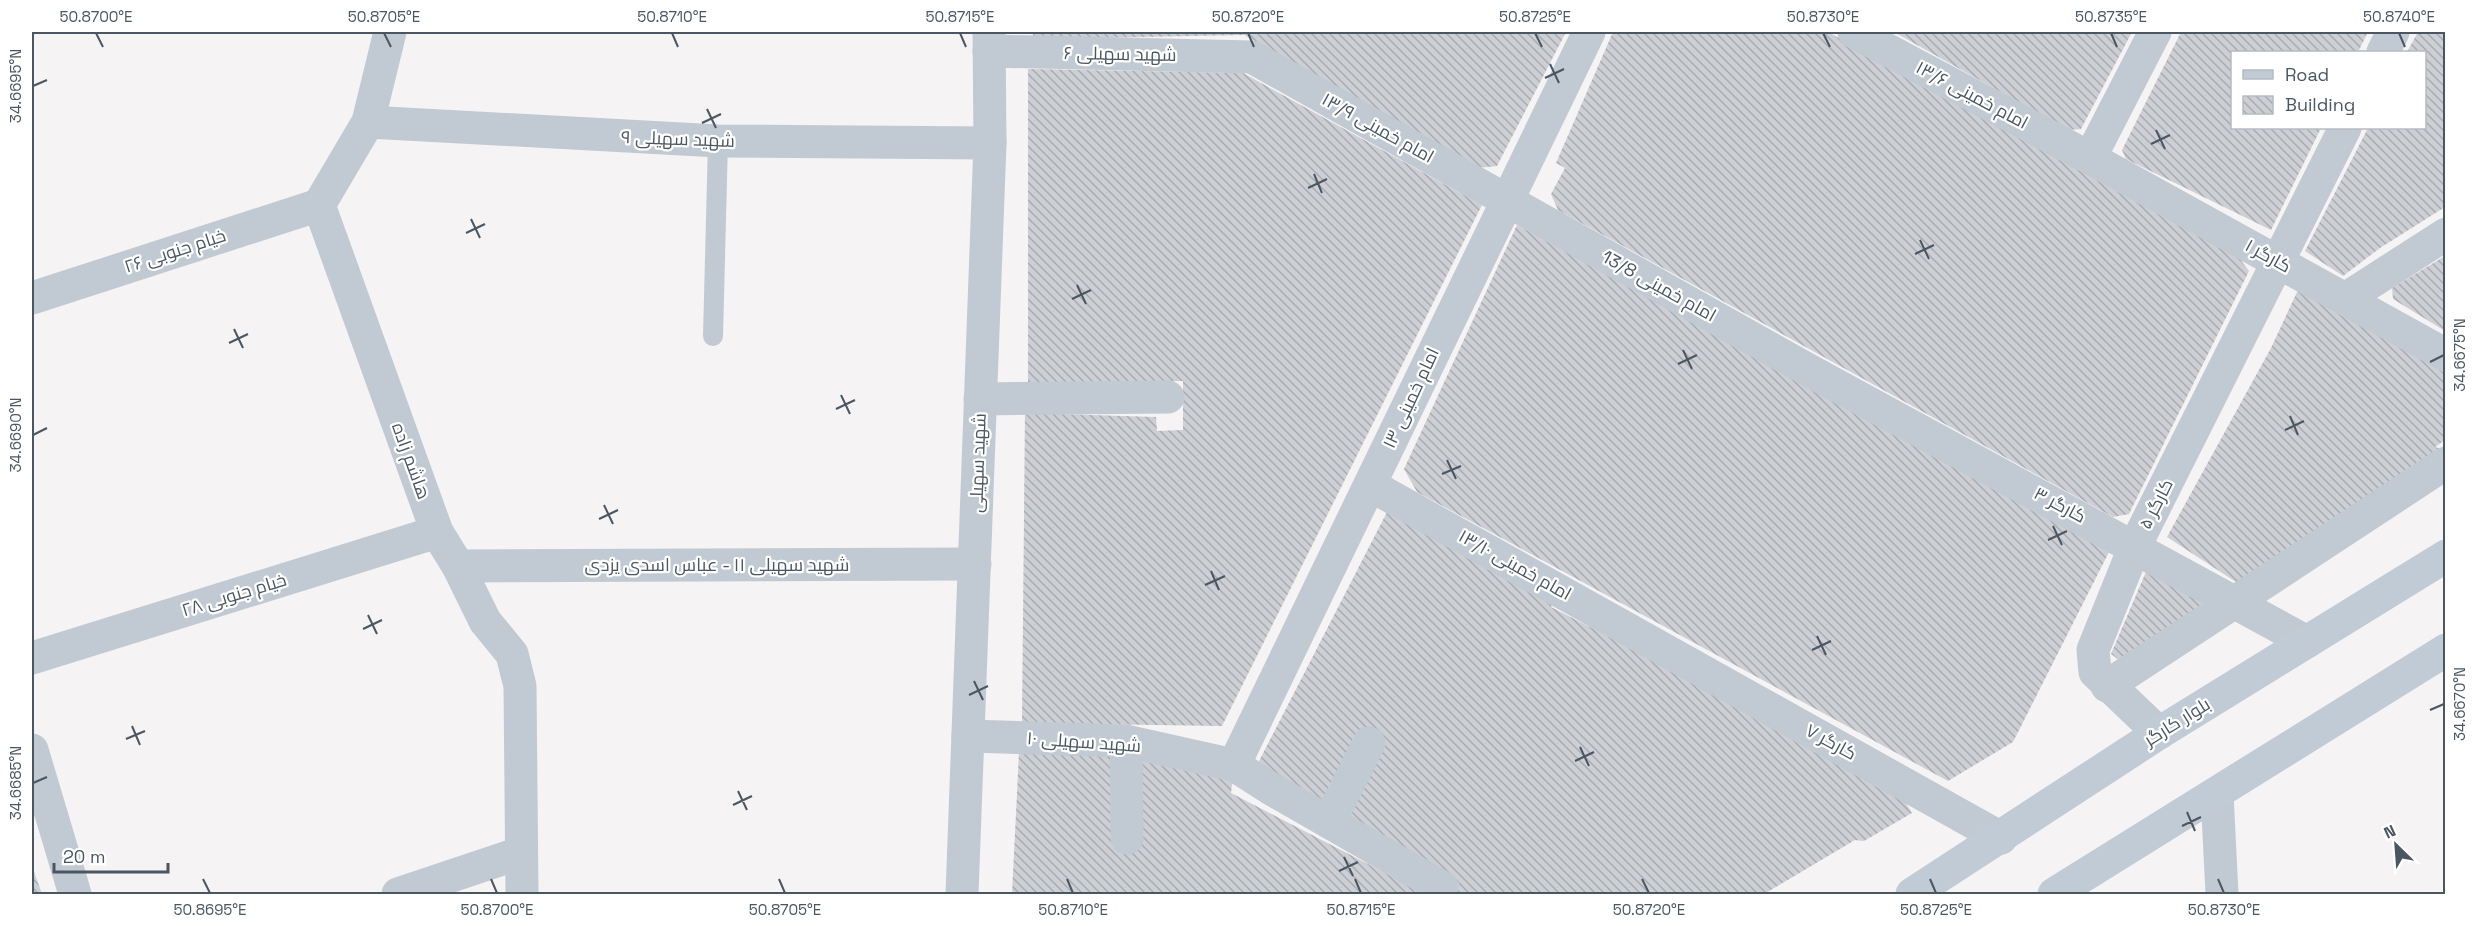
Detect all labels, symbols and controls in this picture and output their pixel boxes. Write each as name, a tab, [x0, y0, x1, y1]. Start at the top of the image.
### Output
text: 50.8700°E	[59, 7, 133, 26]
text: 50.8705°E	[348, 7, 420, 26]
text: 50.8710°E	[637, 7, 707, 26]
text: 50.8715°E	[925, 7, 995, 26]
text: 50.8720°E	[1212, 7, 1284, 26]
text: 50.8725°E	[1499, 7, 1571, 26]
text: 50.8730°E	[1787, 7, 1859, 26]
text: 50.8735°E	[2075, 7, 2147, 26]
text: 50.8740°E	[2363, 7, 2435, 26]
street label: شهید سهیلی ۶	[1063, 41, 1177, 66]
text: 34.6695°N	[6, 49, 25, 123]
legend	[2231, 51, 2426, 129]
street label: امام خمینی ۱۳/۶	[1912, 55, 2032, 135]
text: Road	[2285, 63, 2329, 86]
street label: امام خمینی ۱۳/۹	[1318, 87, 1438, 169]
text: Building	[2285, 93, 2355, 116]
street label: شهید سهیلی ۹	[621, 125, 735, 152]
street label: خیام جنوبی ۲۶	[121, 223, 229, 279]
street label: کارگر ۱	[2241, 234, 2295, 278]
street label: امام خمینی 13/8	[1598, 245, 1720, 327]
text: 34.6675°N	[2450, 318, 2469, 392]
street label: امام خمینی ۱۳	[1377, 344, 1445, 452]
text: 34.6690°N	[6, 398, 25, 472]
street label: شهید سهیلی	[964, 413, 991, 513]
street label: هاشم زاده	[386, 419, 436, 503]
street label: کارگر ۵	[2133, 475, 2178, 533]
street label: کارگر ۳	[2030, 481, 2090, 528]
street label: امام خمینی ۱۳/۱۰	[1454, 524, 1576, 606]
street label: شهید سهیلی ۱۱ - عباس اسدی یزدی	[585, 553, 849, 576]
street label: خیام جنوبی ۲۸	[179, 568, 289, 622]
text: 34.6670°N	[2450, 667, 2469, 741]
street label: بلوار کارگر	[2139, 692, 2214, 751]
street label: کارگر ۷	[1802, 718, 1861, 765]
street label: شهید سهیلی ۱۰	[1026, 726, 1142, 757]
text: 34.6685°N	[6, 746, 25, 820]
north arrow	[2366, 815, 2426, 875]
text: N	[2381, 820, 2399, 844]
scale bar	[54, 836, 168, 874]
text: 20 m	[63, 845, 106, 868]
text: 50.8695°E	[173, 900, 247, 919]
text: 50.8700°E	[460, 900, 534, 919]
text: 50.8705°E	[749, 900, 821, 919]
text: 50.8710°E	[1038, 900, 1108, 919]
text: 50.8715°E	[1326, 900, 1396, 919]
text: 50.8720°E	[1613, 900, 1685, 919]
text: 50.8725°E	[1900, 900, 1972, 919]
text: 50.8730°E	[2188, 900, 2260, 919]

